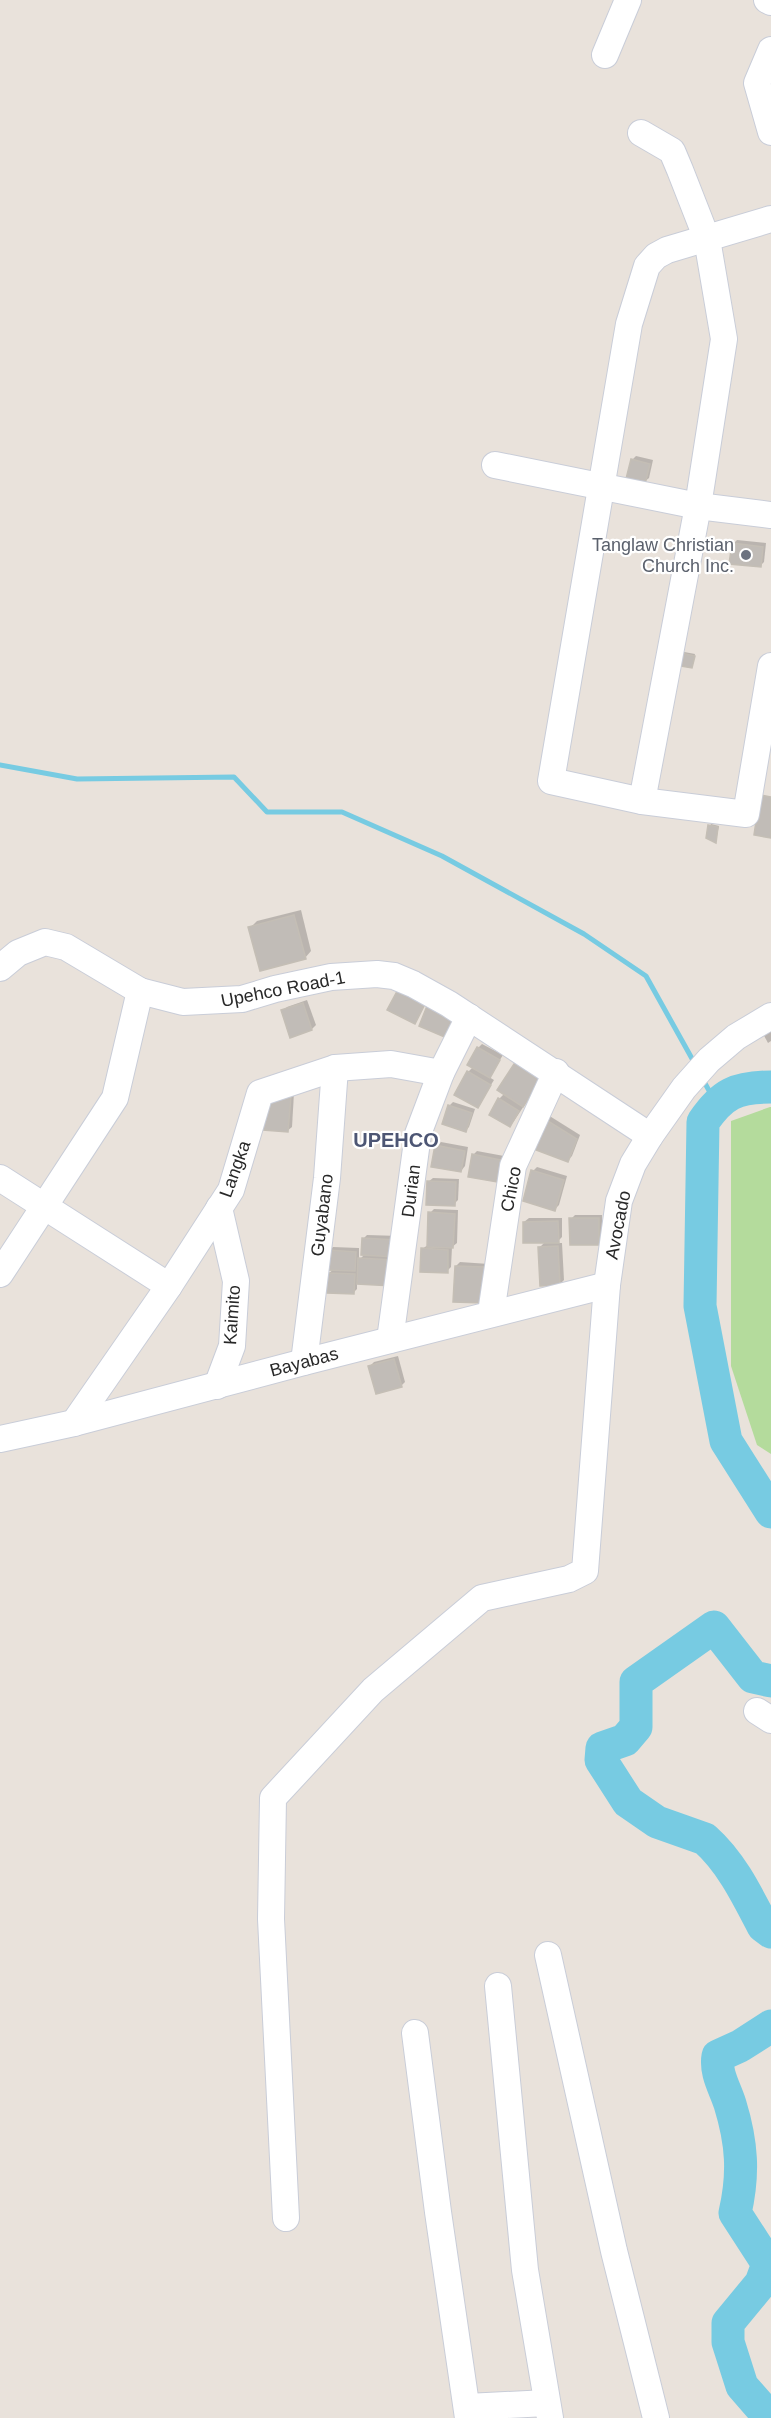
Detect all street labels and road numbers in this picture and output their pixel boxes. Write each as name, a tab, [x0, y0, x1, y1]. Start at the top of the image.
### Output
street label: Upehco Road-1	[219, 967, 347, 1011]
street label: Langka	[216, 1137, 255, 1200]
street label: Durian	[398, 1163, 424, 1219]
street label: Chico	[497, 1164, 525, 1214]
street label: Guyabano	[307, 1173, 337, 1257]
street label: Avocado	[602, 1189, 634, 1261]
street label: Kaimito	[220, 1284, 244, 1346]
street label: Bayabas	[268, 1343, 340, 1381]

